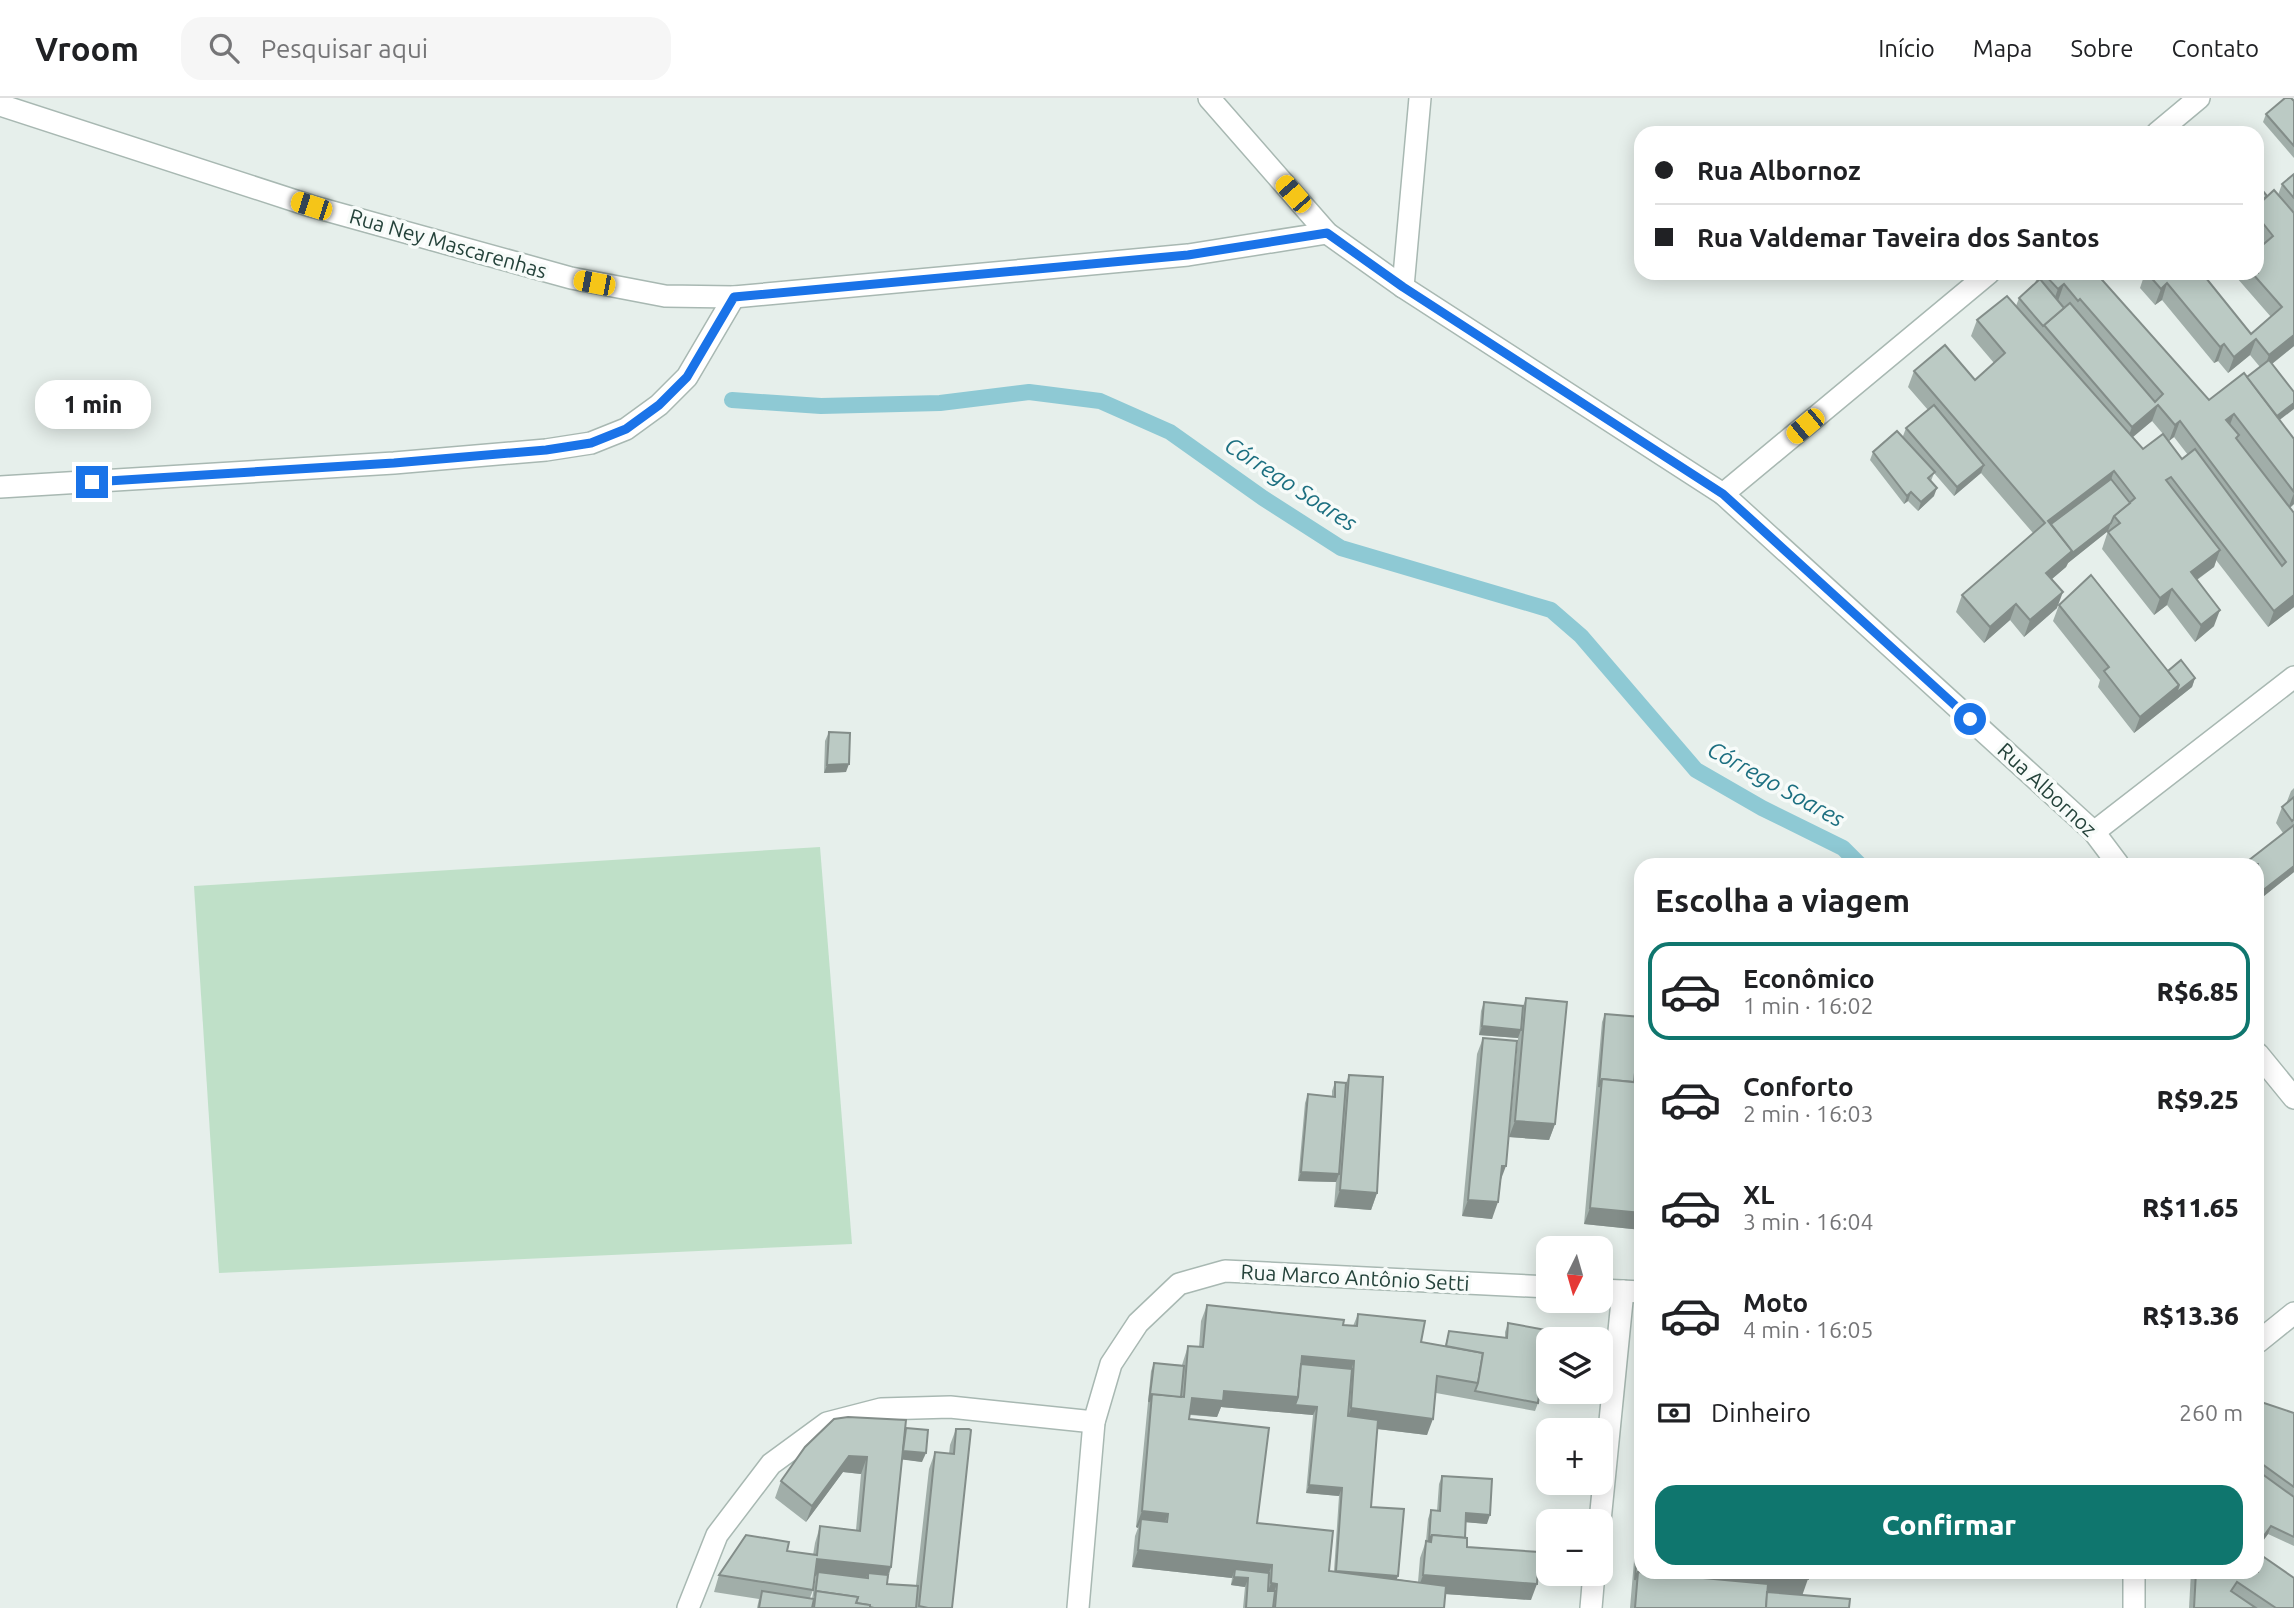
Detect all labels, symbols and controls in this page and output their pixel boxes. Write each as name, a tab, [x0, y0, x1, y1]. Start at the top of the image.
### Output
search box	[181, 17, 671, 80]
icon: search	[205, 29, 243, 67]
text: Vroom	[35, 30, 139, 67]
text: Pesquisar aqui	[261, 34, 428, 63]
text: Início	[1878, 35, 1935, 62]
text: Mapa	[1973, 35, 2032, 62]
text: Sobre	[2070, 35, 2133, 62]
text: Contato	[2171, 35, 2259, 62]
text: Rua Albornoz	[1697, 156, 1861, 185]
car	[1272, 171, 1315, 217]
car	[288, 190, 335, 222]
street label: Rua Ney Mascarenhas	[347, 203, 550, 283]
text: Rua Valdemar Taveira dos Santos	[1697, 223, 2100, 252]
car	[572, 269, 617, 297]
callout: 1 min	[34, 380, 150, 430]
text: 1 min	[64, 392, 122, 417]
car	[1783, 404, 1828, 448]
water label: Córrego Soares	[1221, 432, 1362, 536]
route end	[76, 466, 108, 498]
route start	[1954, 703, 1986, 735]
water label: Córrego Soares	[1704, 736, 1849, 832]
street label: Rua Albornoz	[1993, 737, 2102, 841]
text: Escolha a viagem	[1655, 882, 1910, 918]
icon: car	[1659, 960, 1722, 1023]
text: Econômico	[1743, 964, 1875, 993]
text: R$6.85	[2157, 977, 2239, 1006]
text: 1 min · 16:02	[1743, 993, 1874, 1018]
icon: car	[1659, 1068, 1722, 1131]
text: Conforto	[1743, 1072, 1854, 1101]
text: R$9.25	[2157, 1085, 2239, 1114]
text: 2 min · 16:03	[1743, 1101, 1874, 1126]
icon: car	[1659, 1176, 1722, 1239]
text: XL	[1743, 1180, 1774, 1209]
text: R$11.65	[2142, 1193, 2239, 1222]
text: 3 min · 16:04	[1743, 1209, 1874, 1234]
north arrow	[1536, 1236, 1614, 1312]
map controls	[1536, 1236, 1613, 1586]
street label: Rua Marco Antônio Setti	[1240, 1259, 1470, 1295]
icon: car	[1659, 1284, 1722, 1347]
text: Moto	[1743, 1288, 1808, 1317]
text: R$13.36	[2142, 1301, 2239, 1330]
text: 4 min · 16:05	[1743, 1317, 1874, 1342]
button: layers	[1536, 1327, 1613, 1404]
icon: cash	[1655, 1394, 1693, 1432]
text: Dinheiro	[1711, 1398, 1811, 1427]
text: 260 m	[2179, 1400, 2243, 1425]
button: +	[1536, 1418, 1613, 1495]
button: Confirmar	[1655, 1485, 2243, 1565]
button: −	[1536, 1509, 1613, 1586]

